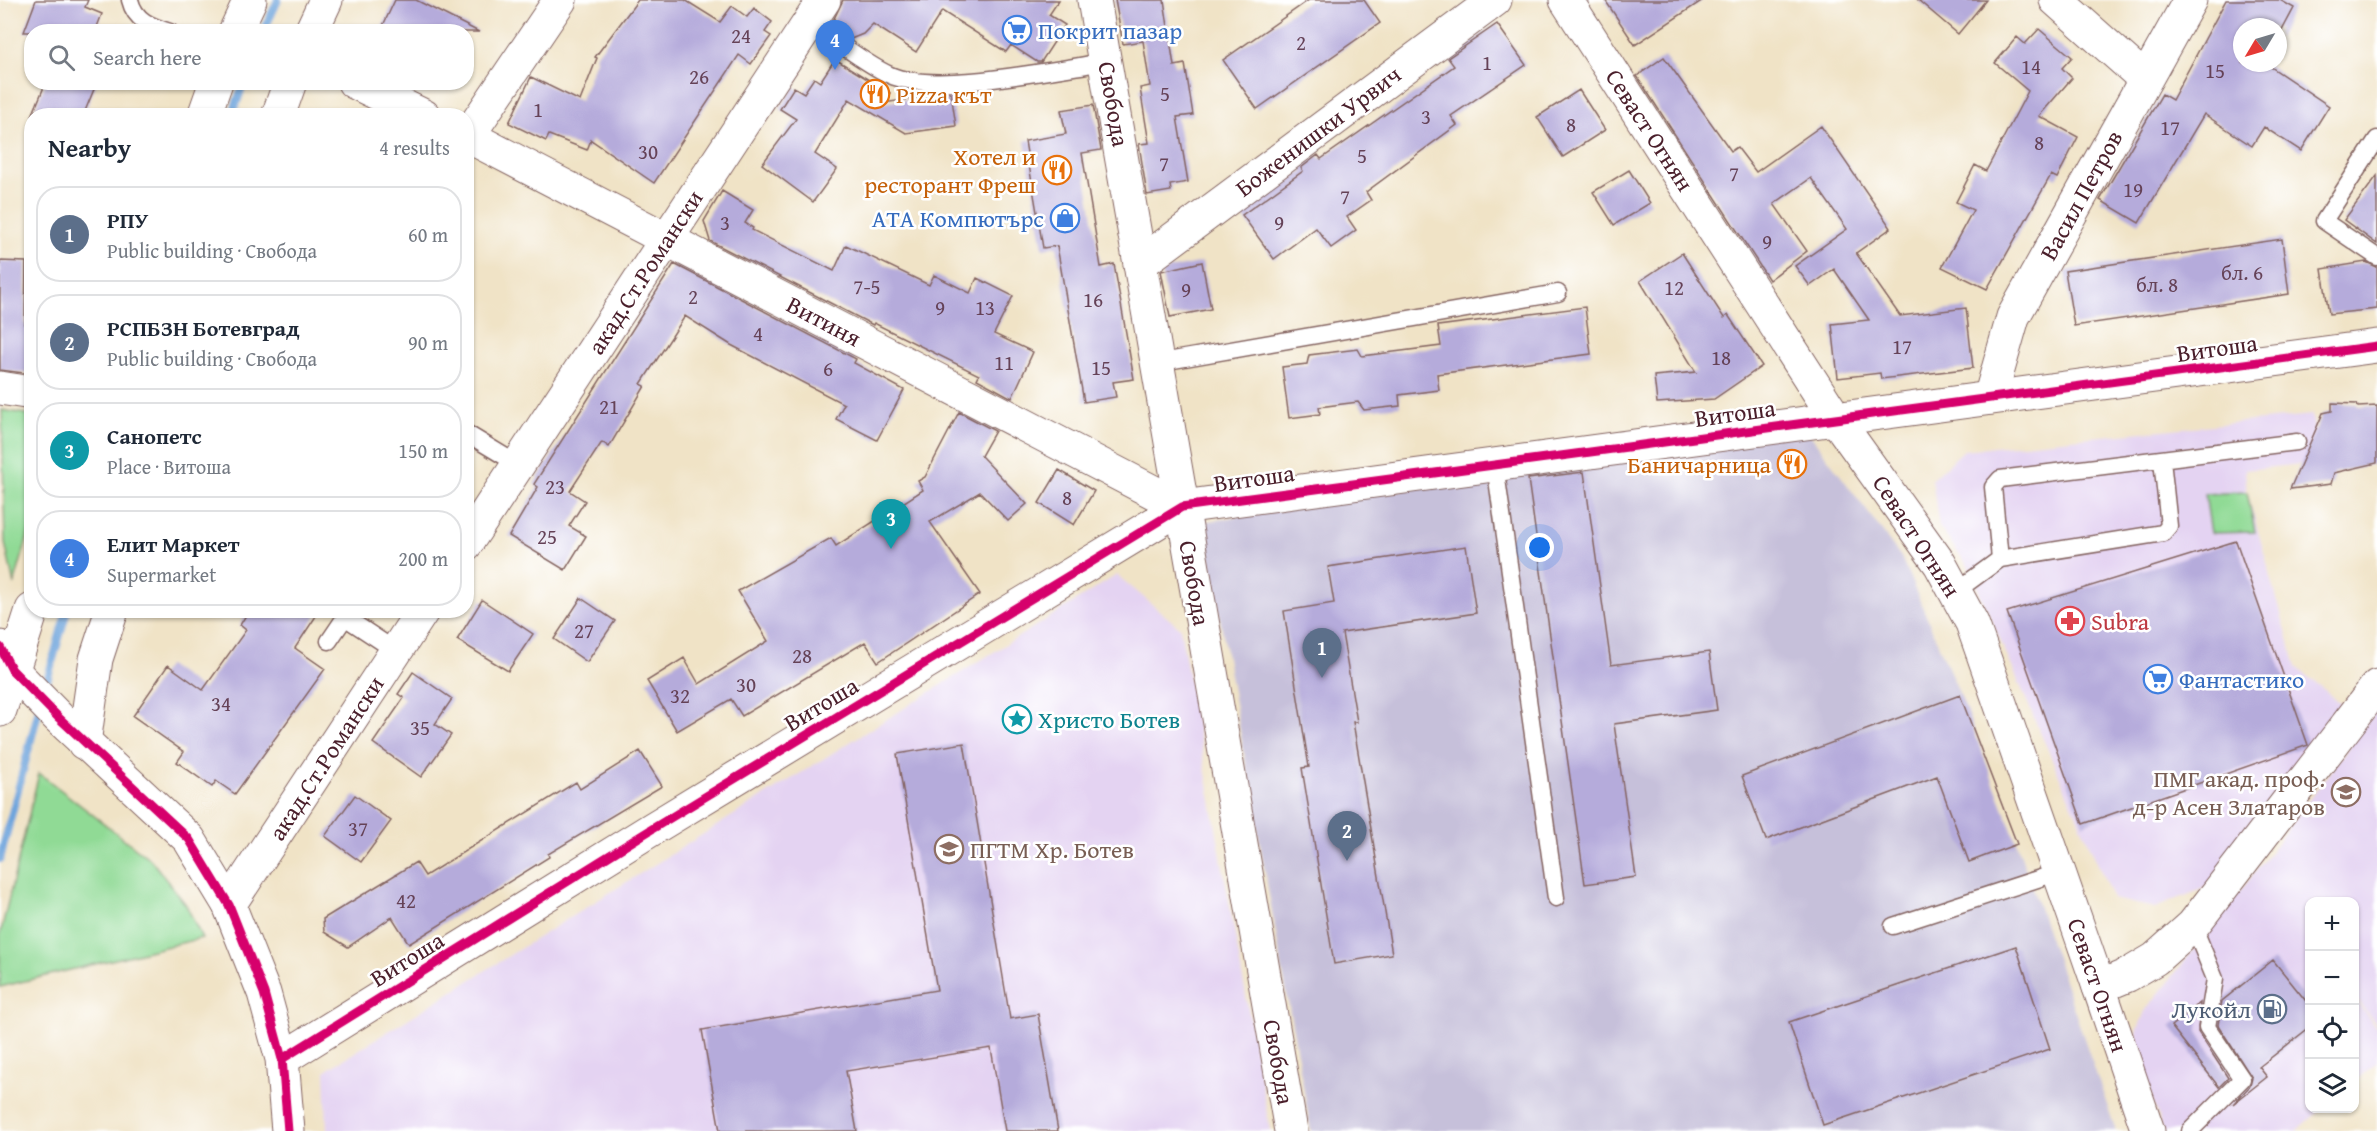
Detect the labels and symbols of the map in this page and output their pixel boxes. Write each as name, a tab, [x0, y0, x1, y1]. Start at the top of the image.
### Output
place label: Покрит пазар	[1038, 13, 1182, 48]
supermarket icon: Покрит пазар	[1001, 14, 1033, 46]
north arrow	[2233, 18, 2287, 72]
house number: 24	[731, 20, 751, 51]
pin: 4	[816, 20, 854, 70]
house number: 2	[1296, 27, 1306, 58]
house number: 1	[1482, 47, 1492, 78]
house number: 14	[2021, 51, 2041, 82]
house number: 15	[2205, 55, 2225, 86]
street label: Боженишки Урвич	[1228, 57, 1408, 205]
street label: Свобода	[1089, 59, 1139, 150]
house number: 26	[689, 61, 709, 92]
street label: Севаст Огнян	[1597, 62, 1703, 198]
place label: Pizza кът	[896, 77, 992, 112]
restaurant icon: Pizza кът	[859, 78, 891, 110]
house number: 5	[1160, 78, 1170, 109]
house number: 1	[533, 94, 543, 125]
house number: 3	[1421, 101, 1431, 132]
house number: 8	[1566, 109, 1576, 140]
house number: 17	[2160, 112, 2180, 143]
street label: Васил Петров	[2031, 124, 2131, 266]
house number: 8	[2034, 127, 2044, 158]
house number: 30	[638, 136, 658, 167]
place label: Хотел и ресторант Фреш	[864, 139, 1036, 202]
house number: 5	[1357, 140, 1367, 171]
house number: 7	[1159, 148, 1169, 179]
restaurant icon: Хотел и ресторант Фреш	[1041, 154, 1073, 186]
house number: 7	[1729, 158, 1739, 189]
house number: 19	[2123, 174, 2143, 205]
house number: 7	[1340, 181, 1350, 212]
street label: акад.Ст.Романски	[579, 183, 711, 361]
place label: АТА Компютърс	[872, 201, 1044, 236]
shop icon: АТА Компютърс	[1049, 202, 1081, 234]
house number: 3	[720, 207, 730, 238]
house number: 9	[1274, 207, 1284, 238]
house number: 9	[1762, 226, 1772, 257]
house number: бл. 6	[2221, 257, 2263, 288]
house number: бл. 8	[2136, 269, 2178, 300]
house number: 7-5	[853, 271, 881, 302]
house number: 12	[1664, 272, 1684, 303]
house number: 9	[1181, 274, 1191, 305]
house number: 2	[688, 281, 698, 312]
house number: 16	[1083, 284, 1103, 315]
street label: Витиня	[781, 287, 867, 355]
house number: 9	[935, 292, 945, 323]
house number: 13	[975, 292, 995, 323]
house number: 4	[753, 318, 763, 349]
street label: Витоша	[2174, 325, 2260, 371]
house number: 17	[1892, 331, 1912, 362]
house number: 18	[1711, 342, 1731, 373]
house number: 11	[994, 347, 1014, 378]
house number: 15	[1091, 352, 1111, 383]
house number: 6	[823, 353, 833, 384]
street label: Витоша	[1692, 390, 1778, 436]
house number: 21	[599, 391, 619, 422]
place label: Баничарница	[1627, 447, 1772, 482]
restaurant icon: Баничарница	[1776, 448, 1808, 480]
street label: Витоша	[1211, 455, 1297, 501]
street label: Севаст Огнян	[1864, 468, 1970, 604]
house number: 23	[545, 471, 565, 502]
house number: 8	[1062, 482, 1072, 513]
pin: 3	[872, 500, 910, 549]
house number: 25	[537, 521, 557, 552]
your location	[1525, 533, 1554, 562]
street label: Свобода	[1170, 538, 1220, 629]
place label: Subra	[2091, 604, 2150, 639]
pharmacy icon: Subra	[2054, 605, 2086, 637]
house number: 27	[574, 615, 594, 646]
pin: 1	[1302, 628, 1342, 678]
house number: 28	[792, 640, 812, 671]
place label: Фантастико	[2179, 662, 2304, 697]
supermarket icon: Фантастико	[2142, 663, 2174, 695]
street label: Витоша	[777, 668, 865, 740]
street label: акад.Ст.Романски	[260, 669, 392, 847]
house number: 30	[736, 669, 756, 700]
house number: 32	[670, 680, 690, 711]
house number: 34	[211, 688, 231, 719]
place label: Христо Ботев	[1038, 702, 1180, 737]
place icon: Христо Ботев	[1001, 703, 1033, 735]
house number: 35	[410, 712, 430, 743]
place label: ПМГ акад. проф. д-р Асен Златаров	[2133, 761, 2325, 824]
school or university icon: ПМГ акад. проф. д-р Асен Златаров	[2330, 776, 2362, 808]
pin: 2	[1328, 812, 1366, 861]
house number: 37	[348, 813, 368, 844]
place label: ПГТМ Хр. Ботев	[970, 832, 1134, 867]
school or university icon: ПГТМ Хр. Ботев	[933, 833, 965, 865]
house number: 42	[396, 885, 416, 916]
street label: Севаст Огнян	[2059, 913, 2137, 1057]
street label: Витоша	[363, 922, 451, 995]
place label: Лукойл	[2171, 992, 2251, 1027]
fuel station icon: Лукойл	[2256, 993, 2288, 1025]
street label: Свобода	[1254, 1017, 1304, 1108]

